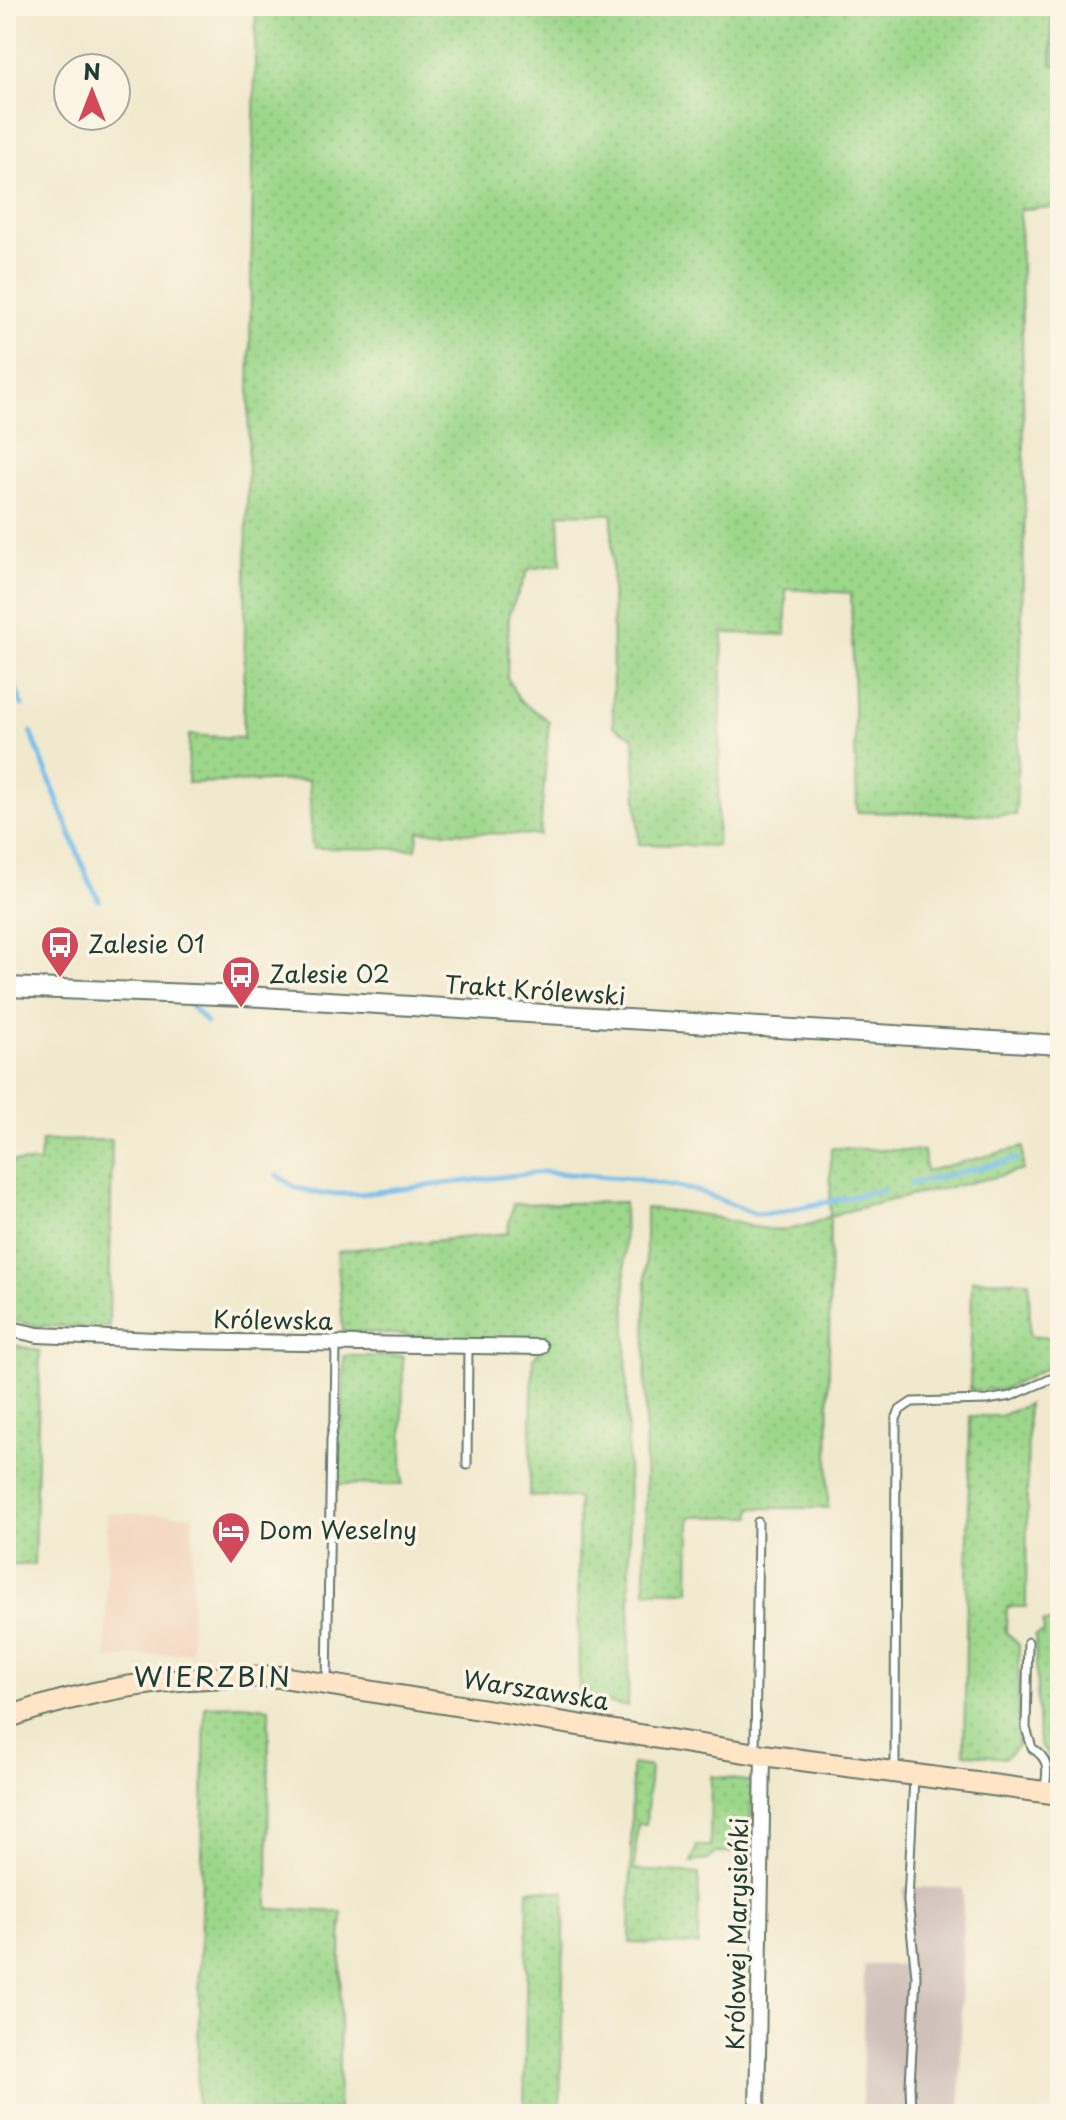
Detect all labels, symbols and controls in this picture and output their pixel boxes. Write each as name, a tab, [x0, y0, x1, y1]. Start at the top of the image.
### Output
north arrow	[52, 52, 132, 132]
text: N	[83, 54, 101, 87]
bus stop icon: Zalesie 01	[39, 924, 81, 979]
place label: Zalesie 01	[88, 925, 205, 961]
bus stop icon: Zalesie 02	[220, 954, 262, 1009]
place label: Zalesie 02	[269, 955, 390, 991]
street label: Trakt Królewski	[443, 965, 627, 1013]
street label: Królewska	[213, 1300, 333, 1338]
hotel icon: Dom Weselny	[210, 1510, 252, 1565]
place label: Dom Weselny	[259, 1511, 417, 1547]
district label: WIERZBIN	[134, 1654, 292, 1697]
street label: Warszawska	[461, 1660, 612, 1718]
street label: Królowej Marysieńki	[716, 1817, 756, 2051]

